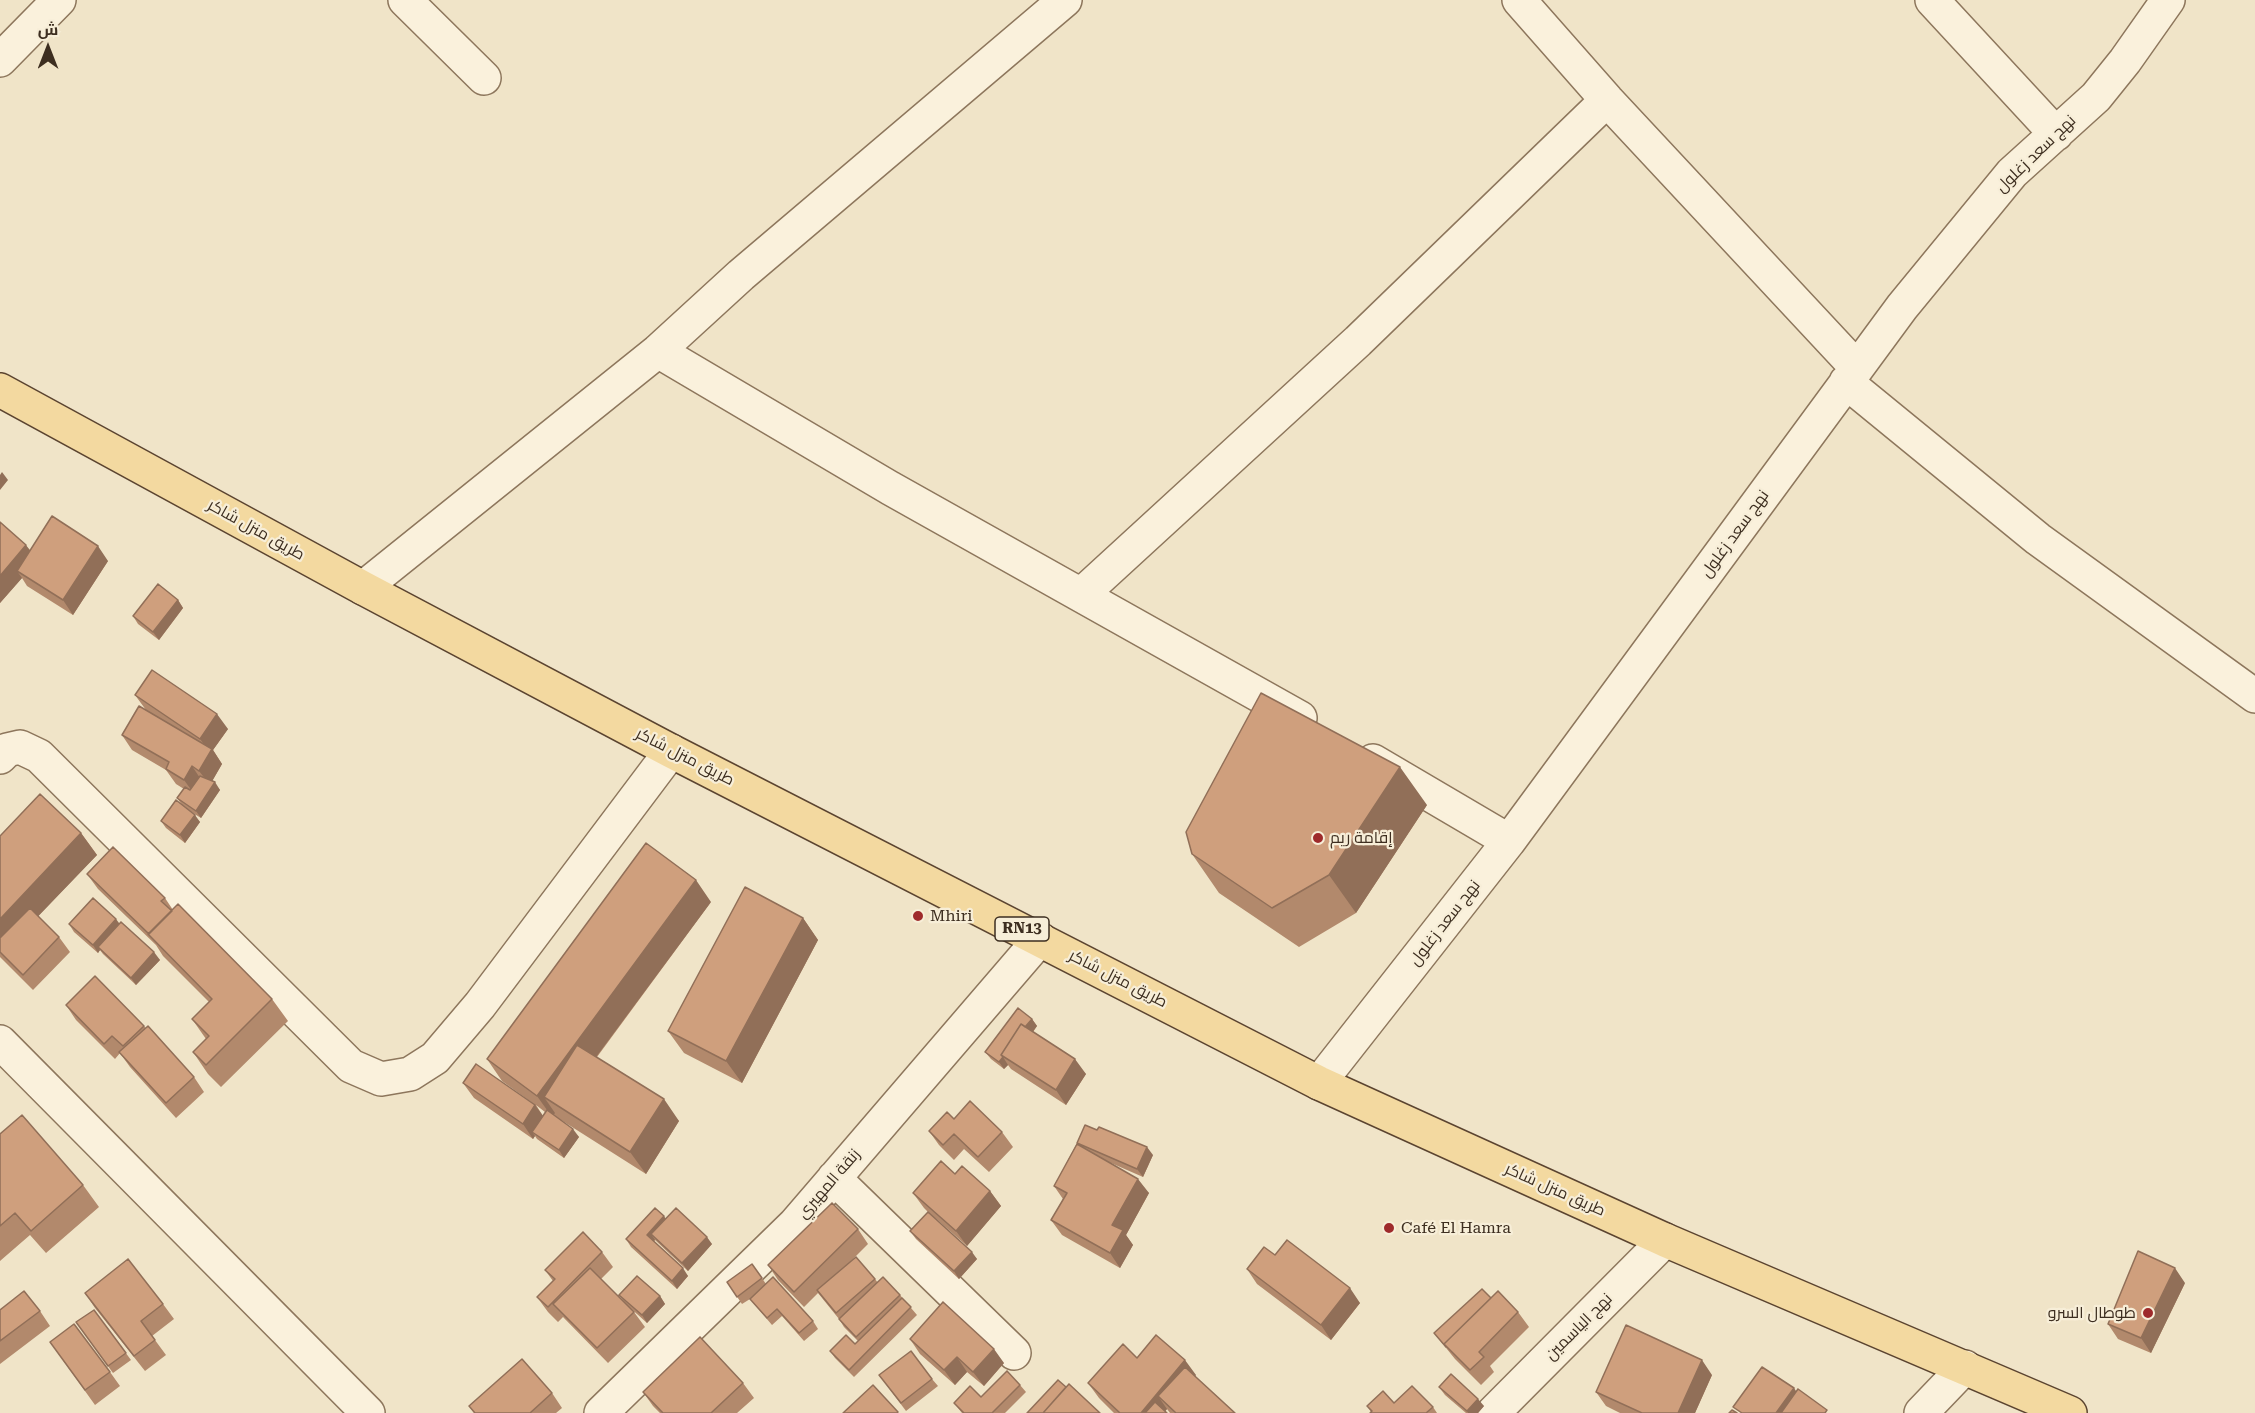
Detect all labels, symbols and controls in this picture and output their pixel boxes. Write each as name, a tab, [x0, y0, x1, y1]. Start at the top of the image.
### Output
north arrow	[18, 18, 78, 78]
text: ش	[38, 20, 58, 39]
street label: نهج سعد زغلول	[1992, 111, 2080, 197]
street label: نهج سعد زغلول	[1697, 487, 1773, 581]
street label: طريق منزل شاكر	[204, 495, 308, 565]
street label: طريق منزل شاكر	[633, 724, 737, 790]
place label: إقامة ريم	[1330, 828, 1393, 848]
marker: إقامة ريم	[1311, 831, 1325, 845]
street label: نهج سعد زغلول	[1406, 876, 1484, 970]
place label: Mhiri	[930, 906, 972, 926]
marker: Mhiri	[911, 909, 925, 923]
road number: RN13	[995, 917, 1049, 941]
street label: طريق منزل شاكر	[1066, 946, 1170, 1012]
street label: زنقة المهيري	[794, 1145, 864, 1223]
street label: طريق منزل شاكر	[1502, 1159, 1608, 1221]
place label: Café El Hamra	[1401, 1218, 1511, 1238]
marker: Café El Hamra	[1382, 1221, 1396, 1235]
street label: نهج الياسمين	[1541, 1289, 1617, 1365]
place label: طوطال السرو	[2048, 1303, 2136, 1323]
marker: طوطال السرو	[2141, 1306, 2155, 1320]

